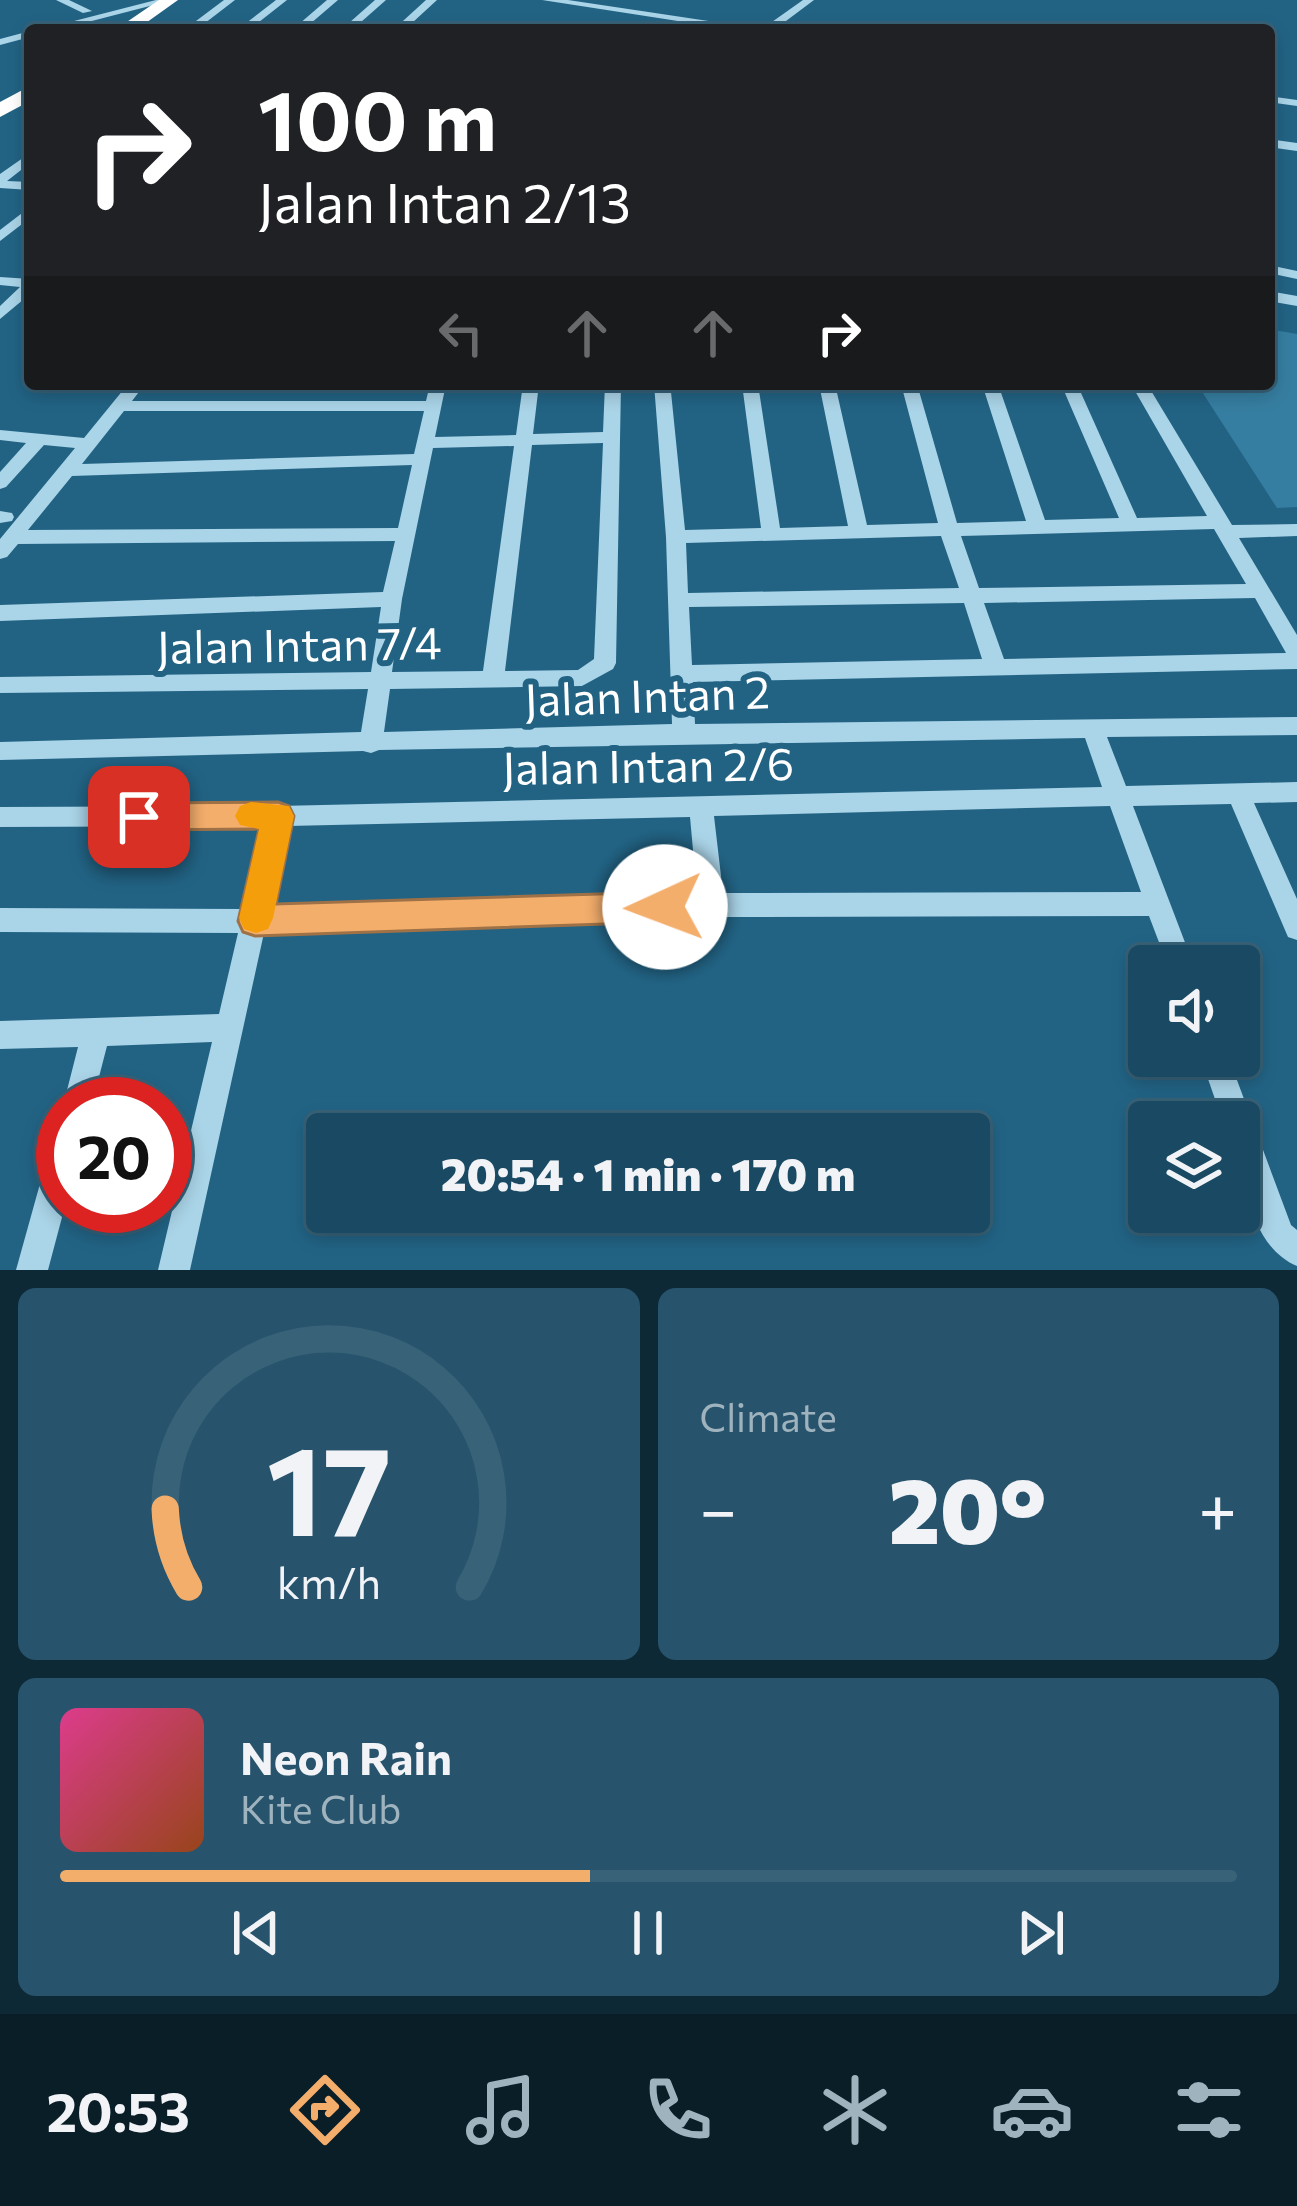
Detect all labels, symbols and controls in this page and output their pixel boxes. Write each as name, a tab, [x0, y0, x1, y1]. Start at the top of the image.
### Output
text: 100 m	[258, 66, 497, 168]
icon: right	[60, 72, 216, 228]
text: Jalan Intan 2/13	[258, 168, 631, 234]
icon: left	[428, 300, 494, 366]
icon: ahead	[554, 300, 620, 366]
icon: ahead	[680, 300, 746, 366]
icon: right	[806, 300, 872, 366]
street label: Jalan Intan 7/4	[156, 613, 442, 673]
street label: Jalan Intan 2	[523, 662, 771, 726]
street label: Jalan Intan 2/6	[502, 734, 794, 794]
pin	[88, 766, 190, 868]
icon: arrive	[106, 784, 172, 850]
position arrow	[602, 844, 728, 970]
map controls	[1128, 945, 1260, 1233]
button: sound	[1128, 945, 1260, 1077]
speed limit sign: 20	[36, 1077, 192, 1233]
button: layers	[1128, 1101, 1260, 1233]
text: 20:54 · 1 min · 170 m	[441, 1145, 855, 1200]
text: Climate	[700, 1392, 837, 1440]
text: 17	[266, 1409, 391, 1562]
text: 20°	[889, 1452, 1047, 1563]
text: −	[700, 1467, 737, 1548]
text: +	[1198, 1467, 1237, 1548]
text: km/h	[277, 1555, 381, 1608]
text: Neon Rain	[240, 1729, 452, 1784]
text: Kite Club	[240, 1784, 401, 1832]
icon: previous	[223, 1900, 289, 1966]
icon: pause	[615, 1900, 681, 1966]
icon: next	[1008, 1900, 1074, 1966]
icon: directions	[283, 2068, 367, 2152]
icon: music	[459, 2068, 543, 2152]
icon: phone	[636, 2068, 720, 2152]
icon: climate	[813, 2068, 897, 2152]
icon: car	[990, 2068, 1074, 2152]
icon: filters	[1167, 2068, 1251, 2152]
text: 20:53	[46, 2077, 190, 2143]

